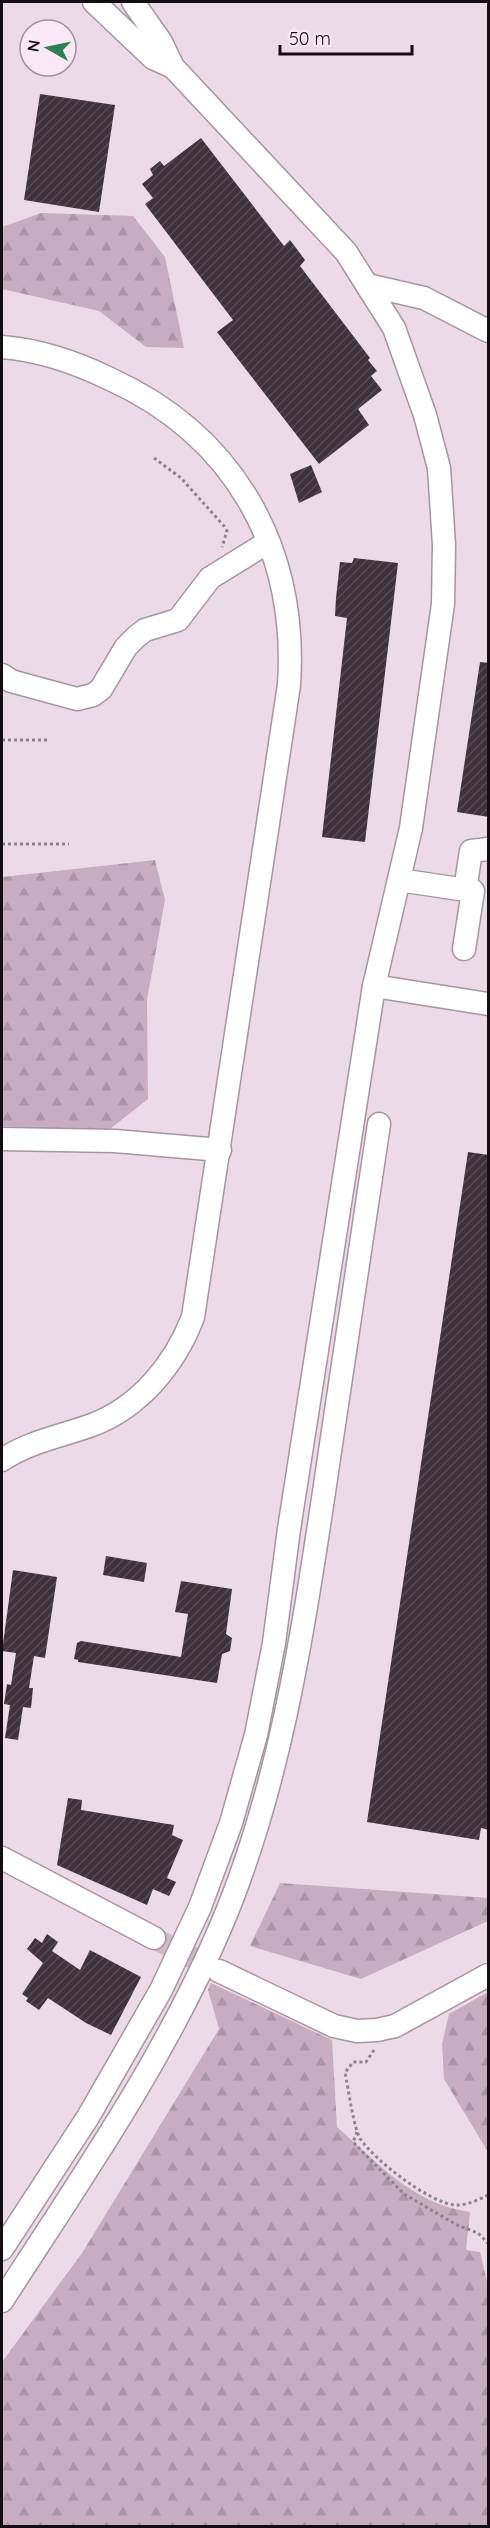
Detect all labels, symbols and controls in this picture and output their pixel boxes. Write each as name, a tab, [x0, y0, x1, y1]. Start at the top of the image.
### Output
north arrow	[18, 18, 78, 78]
scale bar	[280, 18, 412, 56]
text: 50 m	[289, 27, 331, 50]
text: N	[22, 38, 44, 53]

